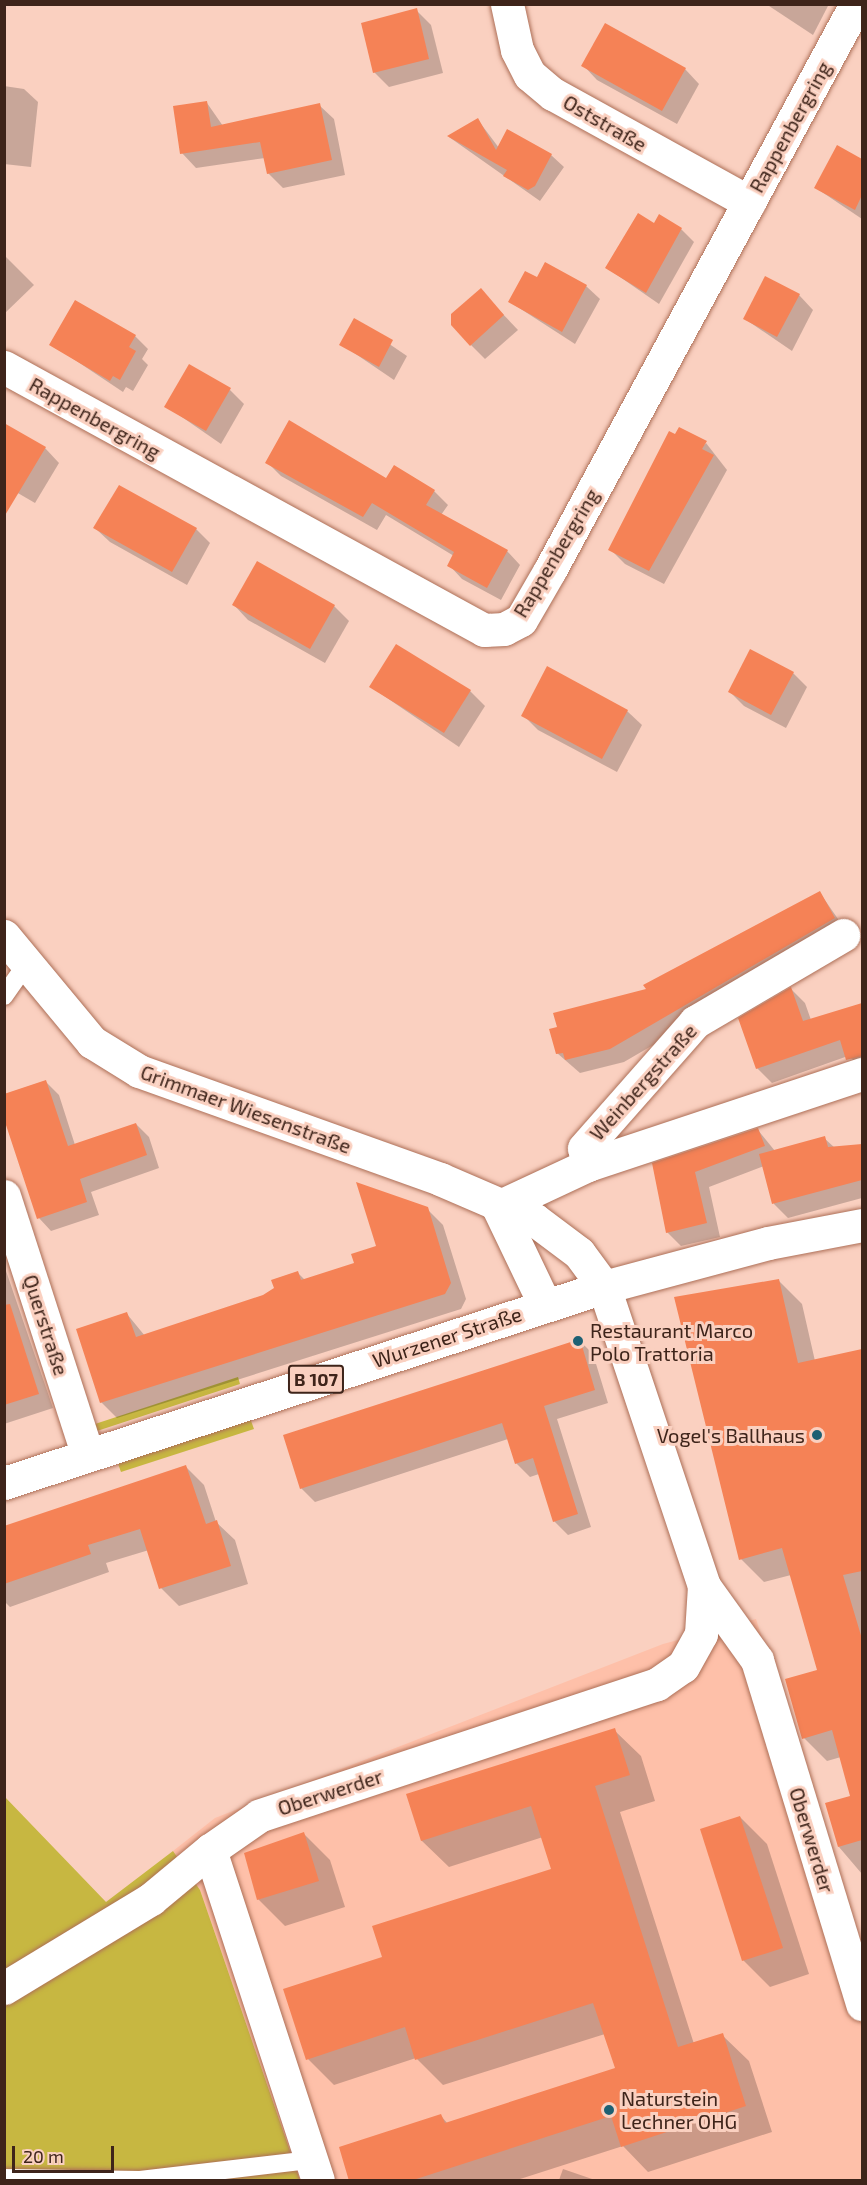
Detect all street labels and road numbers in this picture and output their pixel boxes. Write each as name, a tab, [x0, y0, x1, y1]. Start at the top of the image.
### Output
street label: Rappenbergring	[744, 57, 836, 197]
street label: Oststraße	[559, 90, 651, 156]
street label: Rappenbergring	[25, 372, 165, 464]
street label: Rappenbergring	[508, 484, 604, 622]
street label: Weinbergstraße	[585, 1019, 701, 1145]
street label: Grimmaer Wiesenstraße	[137, 1060, 355, 1158]
street label: Querstraße	[18, 1272, 74, 1378]
street label: Wurzener Straße	[369, 1302, 525, 1372]
road number: B 107	[288, 1364, 344, 1394]
street label: Oberwerder	[275, 1764, 385, 1820]
street label: Oberwerder	[785, 1785, 839, 1895]

